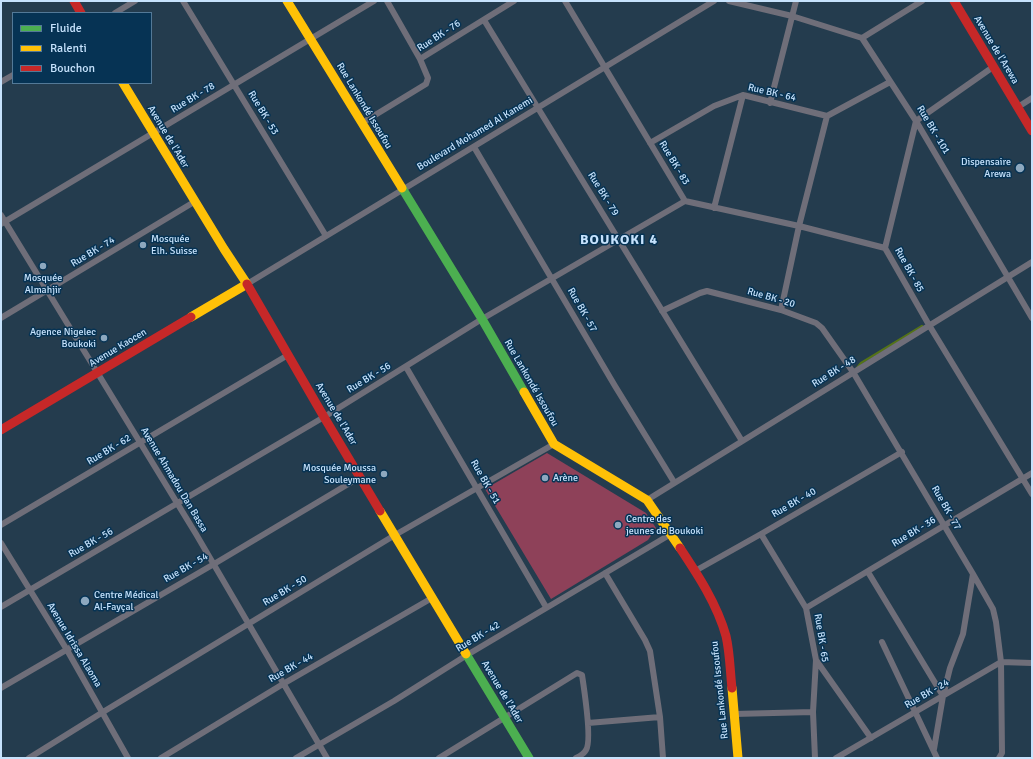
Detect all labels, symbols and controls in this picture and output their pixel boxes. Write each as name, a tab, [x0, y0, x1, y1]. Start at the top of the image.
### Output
legend	[12, 12, 152, 84]
street label: Avenue de l'Arewa	[971, 14, 1021, 86]
street label: Rue BK - 76	[415, 18, 463, 54]
text: Fluide	[50, 21, 82, 36]
text: Ralenti	[50, 41, 87, 56]
text: Bouchon	[50, 61, 95, 76]
street label: Rue Lankondé Issoufou	[334, 61, 394, 151]
street label: Rue BK - 78	[169, 80, 217, 116]
street label: Rue BK - 64	[747, 82, 797, 104]
street label: Rue BK - 53	[245, 89, 281, 137]
street label: Boulevard Mohamed Al Kanemi	[415, 95, 535, 173]
street label: Avenue de l'Ader	[145, 104, 191, 170]
street label: Rue BK - 101	[914, 104, 952, 156]
street label: Rue BK - 83	[656, 139, 692, 187]
place label: Dispensaire Arewa	[961, 156, 1011, 180]
marker: Dispensaire Arewa	[1014, 162, 1026, 174]
street label: Rue BK - 79	[585, 170, 621, 218]
district label: BOUKOKI 4	[580, 232, 658, 248]
place label: Mosquée Elh. Suisse	[151, 233, 197, 256]
street label: Rue BK - 74	[69, 234, 117, 270]
marker: Mosquée Elh. Suisse	[138, 240, 148, 250]
street label: Rue BK - 85	[892, 246, 926, 294]
marker: Mosquée Almahjir	[38, 261, 48, 271]
place label: Mosquée Almahjir	[24, 272, 62, 296]
street label: Rue BK - 20	[746, 285, 796, 311]
street label: Rue BK - 57	[565, 286, 599, 334]
place label: Agence Nigelec Boukoki	[30, 326, 96, 350]
street label: Avenue Kaocen	[87, 326, 149, 370]
marker: Agence Nigelec Boukoki	[99, 333, 109, 343]
street label: Rue Lankondé Issoufou	[501, 337, 561, 429]
street label: Rue BK - 48	[810, 354, 858, 390]
street label: Rue BK - 56	[345, 360, 393, 396]
street label: Avenue de l'Ader	[313, 381, 359, 447]
street label: Avenue Ahmadou Dan Bassa	[138, 425, 210, 535]
street label: Rue BK - 62	[85, 432, 133, 468]
street label: Rue BK - 51	[468, 458, 502, 506]
place label: Mosquée Moussa Souleymane	[303, 462, 376, 486]
marker: Mosquée Moussa Souleymane	[379, 469, 389, 479]
place label: Arène	[553, 472, 578, 484]
marker: Arène	[540, 473, 550, 483]
street label: Rue BK - 77	[929, 484, 963, 532]
street label: Rue BK - 40	[770, 486, 818, 520]
place label: Centre des jeunes de Boukoki	[626, 513, 703, 536]
street label: Rue BK - 36	[890, 514, 938, 550]
marker: Centre des jeunes de Boukoki	[613, 520, 623, 530]
street label: Rue BK - 56	[67, 526, 115, 560]
street label: Rue BK - 54	[162, 551, 210, 585]
street label: Rue BK - 50	[261, 573, 309, 609]
place label: Centre Médical Al-Fayçal	[94, 589, 158, 612]
marker: Centre Médical Al-Fayçal	[79, 595, 91, 607]
street label: Avenue Idrissa Alaoma	[44, 601, 104, 689]
street label: Rue BK - 65	[811, 613, 831, 663]
street label: Rue BK - 42	[454, 619, 502, 655]
street label: Rue Lankondé Issoufou	[709, 640, 731, 740]
street label: Rue BK - 44	[267, 651, 315, 685]
street label: Avenue de l'Ader	[479, 659, 525, 725]
street label: Rue BK - 24	[903, 677, 951, 711]

